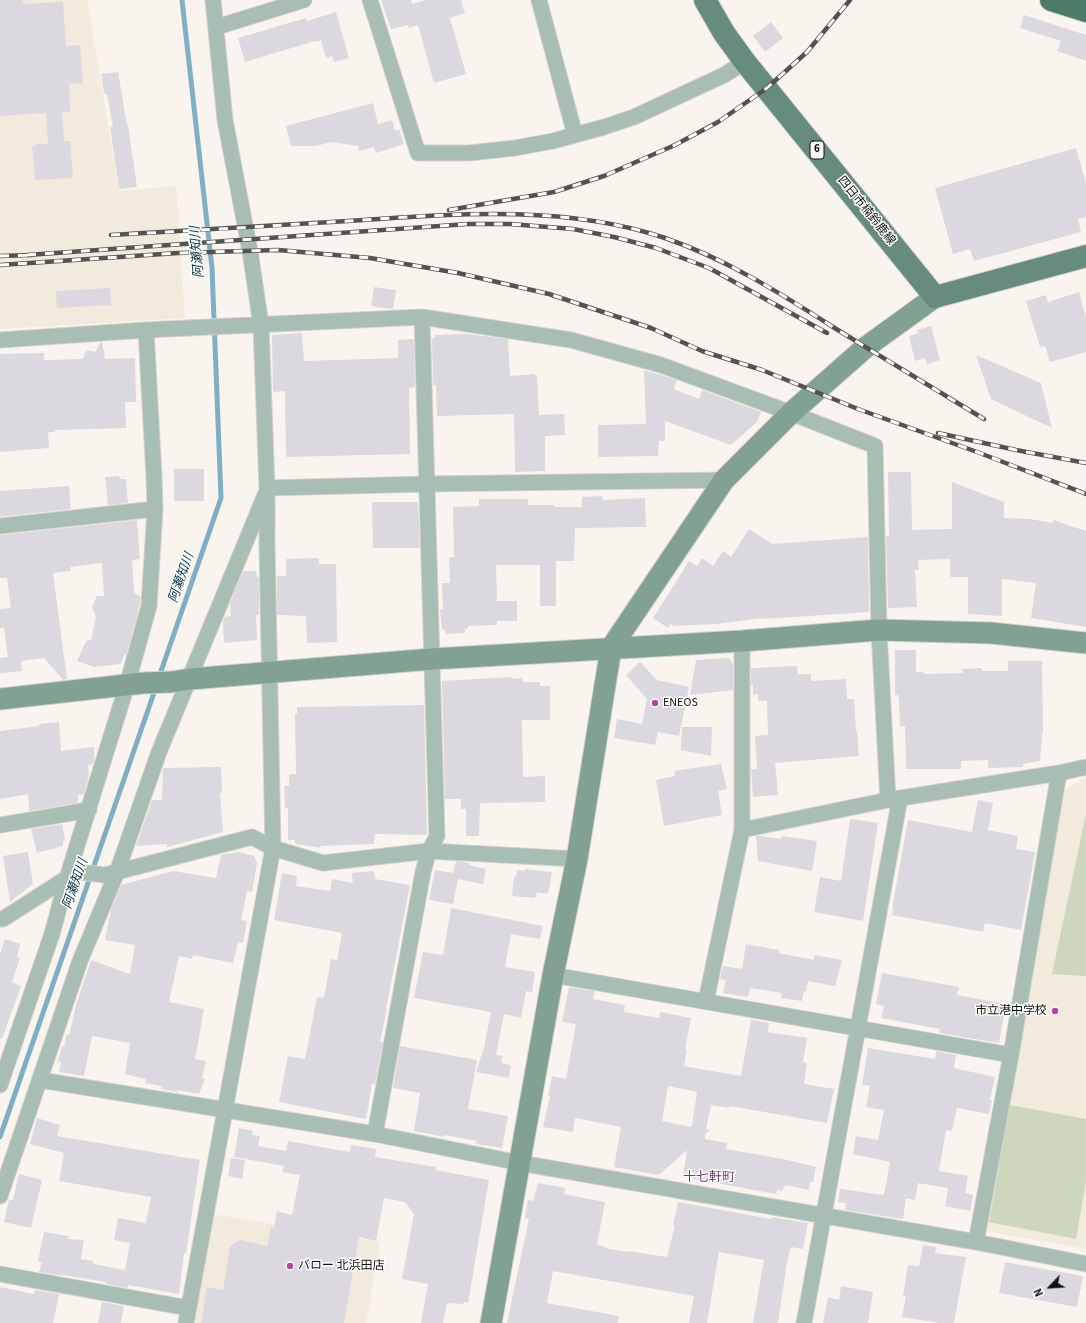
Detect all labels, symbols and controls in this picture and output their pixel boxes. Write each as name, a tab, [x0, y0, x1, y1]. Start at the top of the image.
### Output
road number: 6	[810, 141, 824, 159]
street label: 四日市楠鈴鹿線	[834, 174, 898, 248]
water label: 阿瀬知川	[188, 225, 208, 279]
water label: 阿瀬知川	[166, 551, 198, 605]
place label: ENEOS	[663, 696, 698, 710]
marker: ENEOS	[650, 698, 660, 708]
water label: 阿瀬知川	[60, 857, 92, 911]
place label: 市立港中学校	[975, 1004, 1047, 1018]
marker: 市立港中学校	[1050, 1006, 1060, 1016]
district label: 十七軒町	[683, 1170, 735, 1186]
place label: バロー 北浜田店	[298, 1259, 384, 1273]
marker: バロー 北浜田店	[285, 1261, 295, 1271]
north arrow	[1030, 1267, 1070, 1307]
text: N	[1030, 1286, 1047, 1299]

